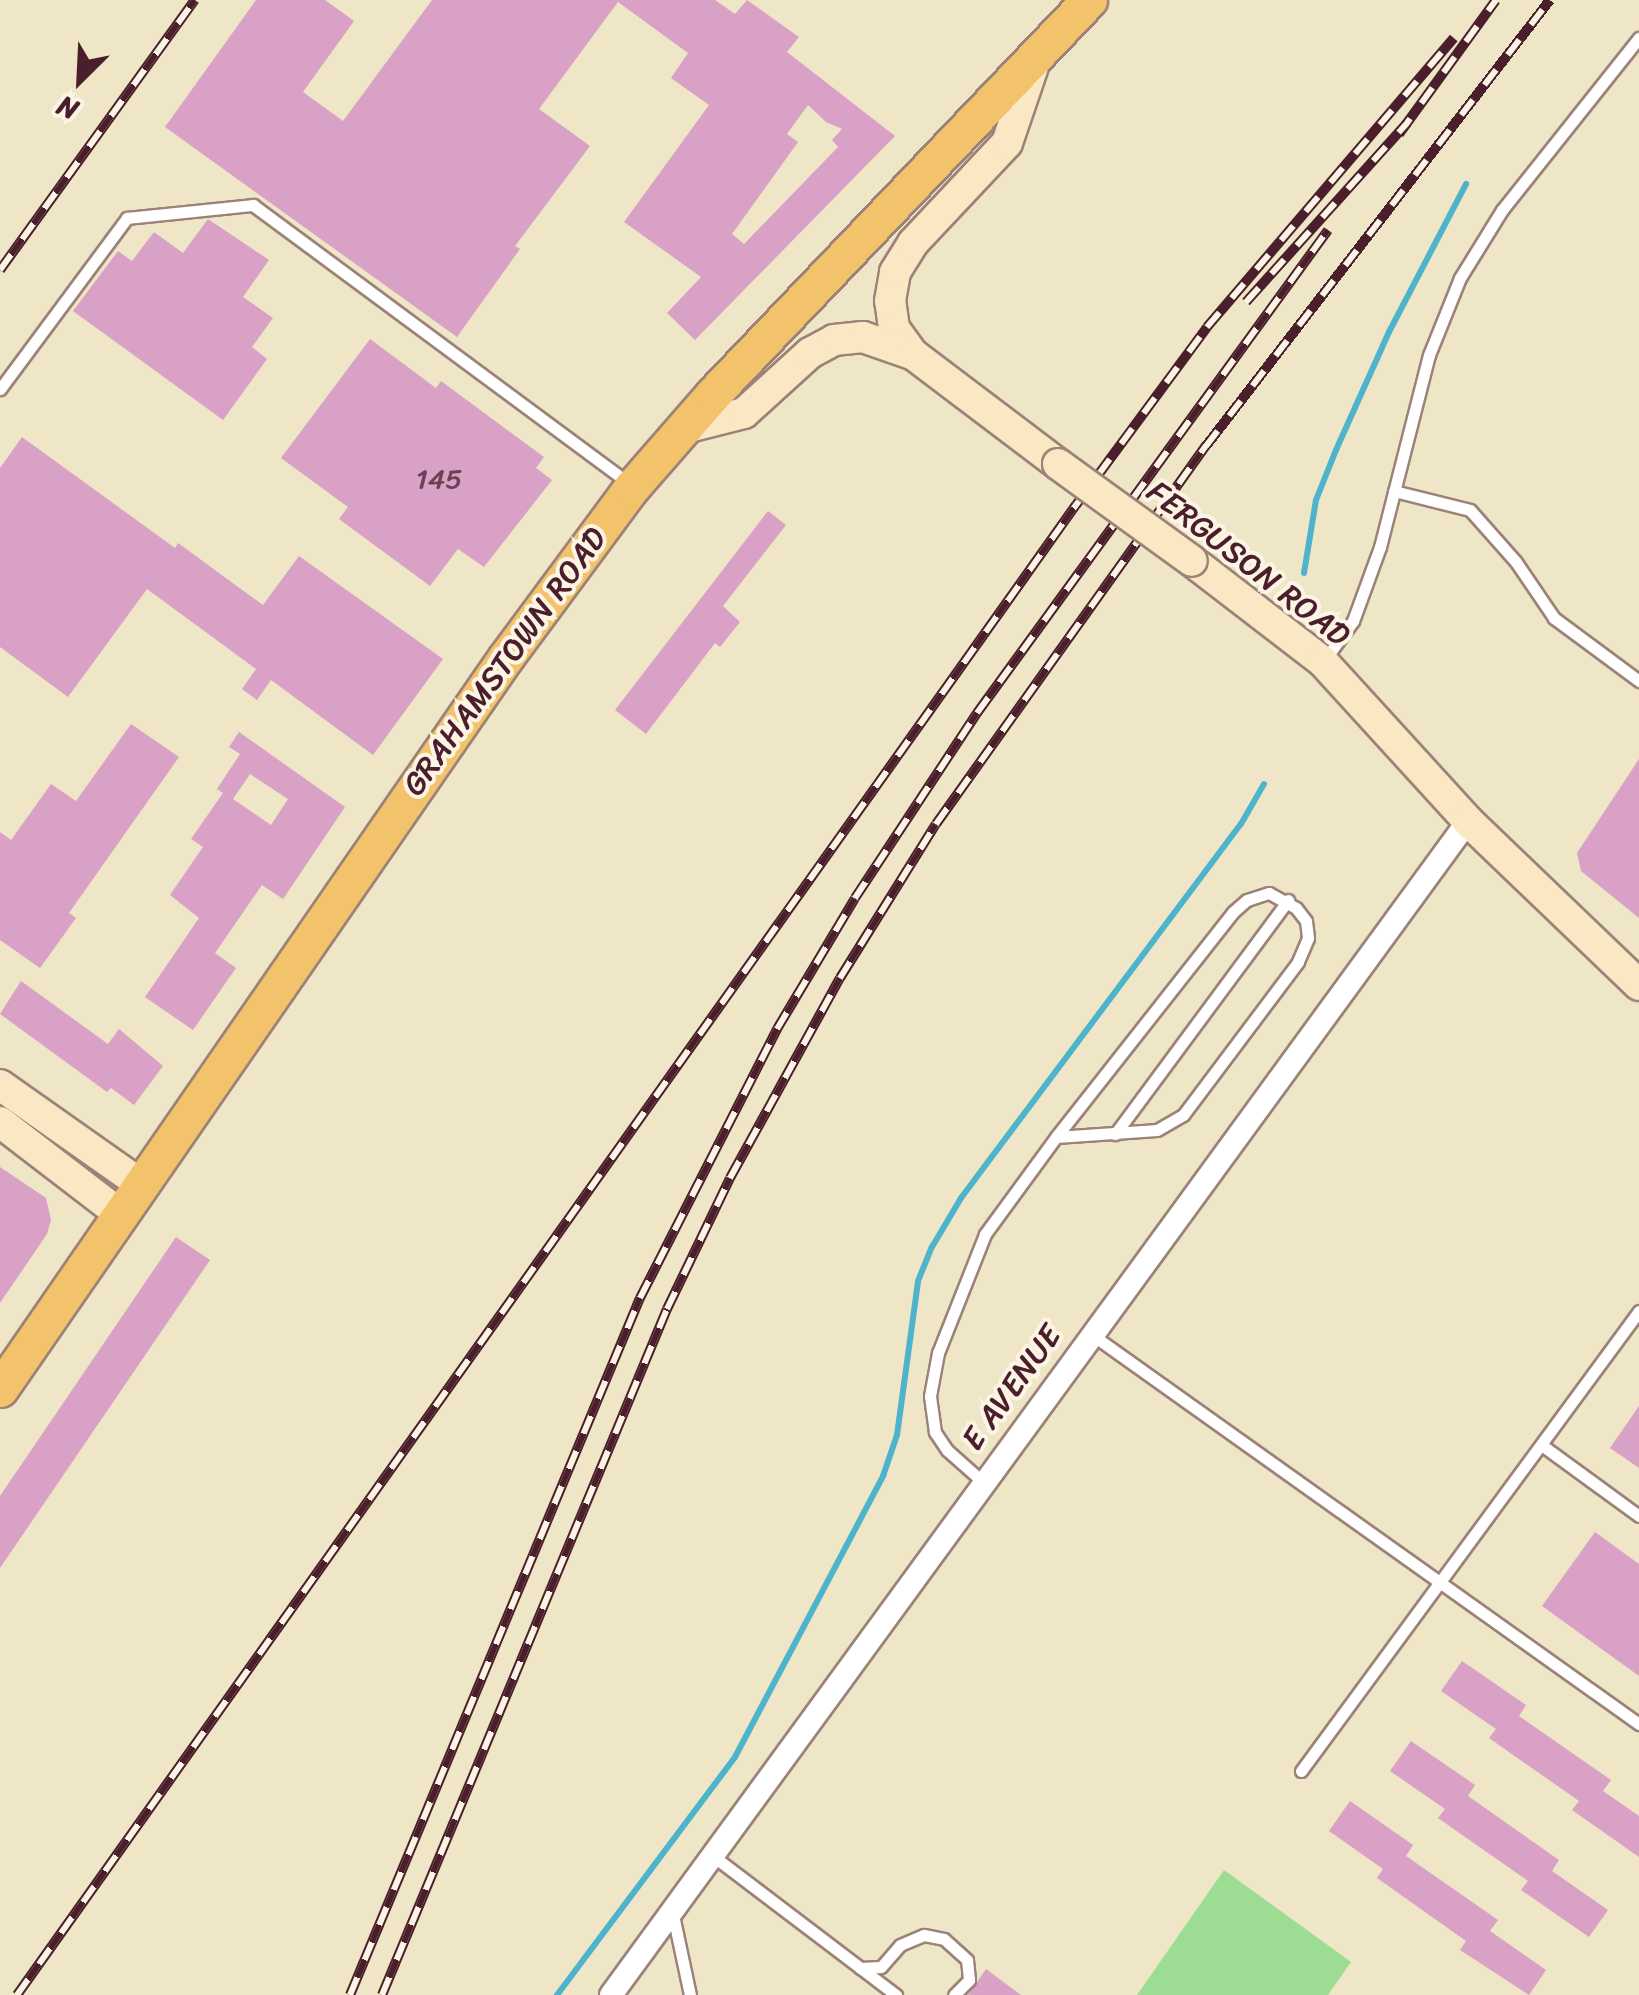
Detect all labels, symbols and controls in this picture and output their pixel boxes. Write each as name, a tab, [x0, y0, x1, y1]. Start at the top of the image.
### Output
north arrow	[30, 30, 130, 130]
text: N	[49, 82, 86, 134]
house number: 145	[416, 462, 462, 496]
street label: FERGUSON ROAD	[1139, 473, 1357, 655]
street label: GRAHAMSTOWN ROAD	[395, 520, 615, 804]
street label: E AVENUE	[954, 1318, 1070, 1458]

